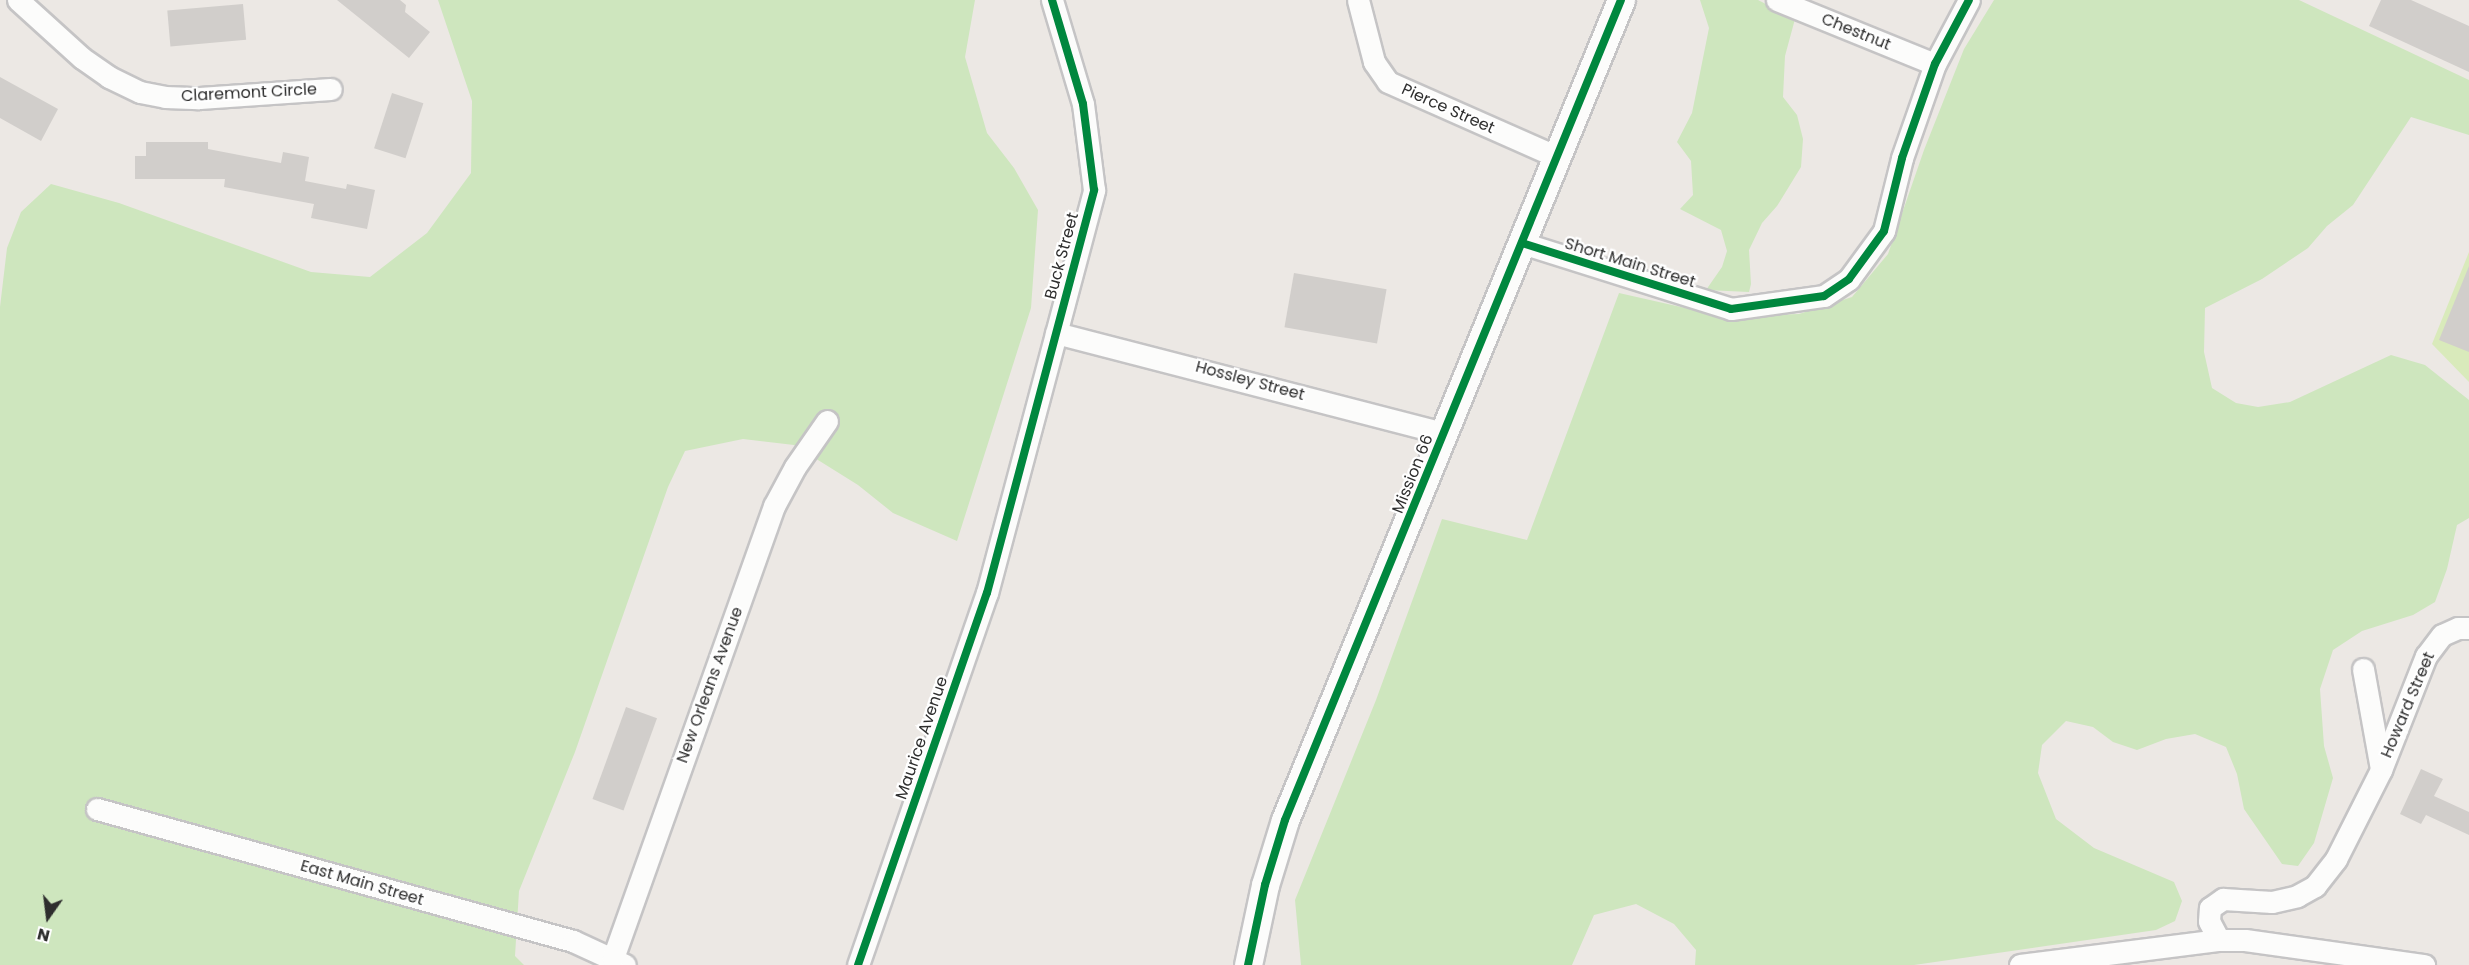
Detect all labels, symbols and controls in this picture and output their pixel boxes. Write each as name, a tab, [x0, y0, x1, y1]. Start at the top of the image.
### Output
street label: Chestnut	[1819, 9, 1893, 55]
street label: Claremont Circle	[181, 80, 317, 106]
street label: Pierce Street	[1398, 80, 1498, 138]
street label: Buck Street	[1041, 210, 1083, 302]
street label: Short Main Street	[1562, 234, 1698, 292]
street label: Hossley Street	[1193, 357, 1307, 405]
street label: Mission 66	[1388, 432, 1438, 516]
street label: New Orleans Avenue	[673, 604, 747, 766]
street label: Howard Street	[2377, 649, 2439, 761]
street label: Maurice Avenue	[892, 674, 952, 802]
street label: East Main Street	[298, 856, 426, 910]
north arrow	[18, 887, 78, 947]
text: N	[35, 922, 52, 948]

